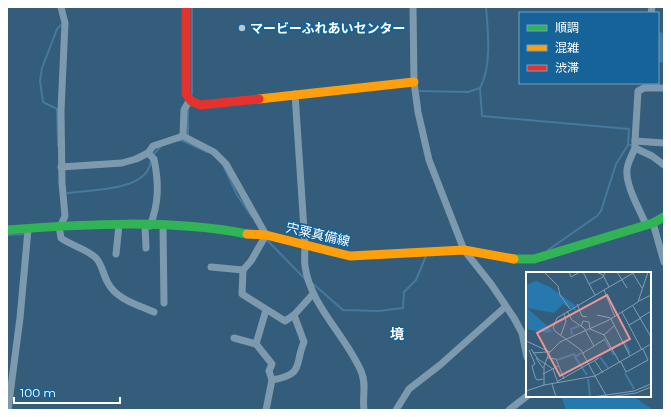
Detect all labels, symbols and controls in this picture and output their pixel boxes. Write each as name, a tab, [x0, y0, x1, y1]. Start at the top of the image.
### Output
legend	[519, 12, 659, 84]
place label: マービーふれあいセンター	[250, 20, 405, 36]
text: 順調	[555, 20, 579, 35]
marker: マービーふれあいセンター	[237, 23, 247, 33]
text: 混雑	[555, 40, 579, 55]
text: 渋滞	[555, 60, 579, 75]
street label: 宍粟真備線	[285, 219, 351, 249]
inset map	[526, 272, 651, 397]
district label: 境	[390, 325, 404, 343]
scale bar	[14, 379, 120, 405]
text: 100 m	[20, 385, 56, 400]

